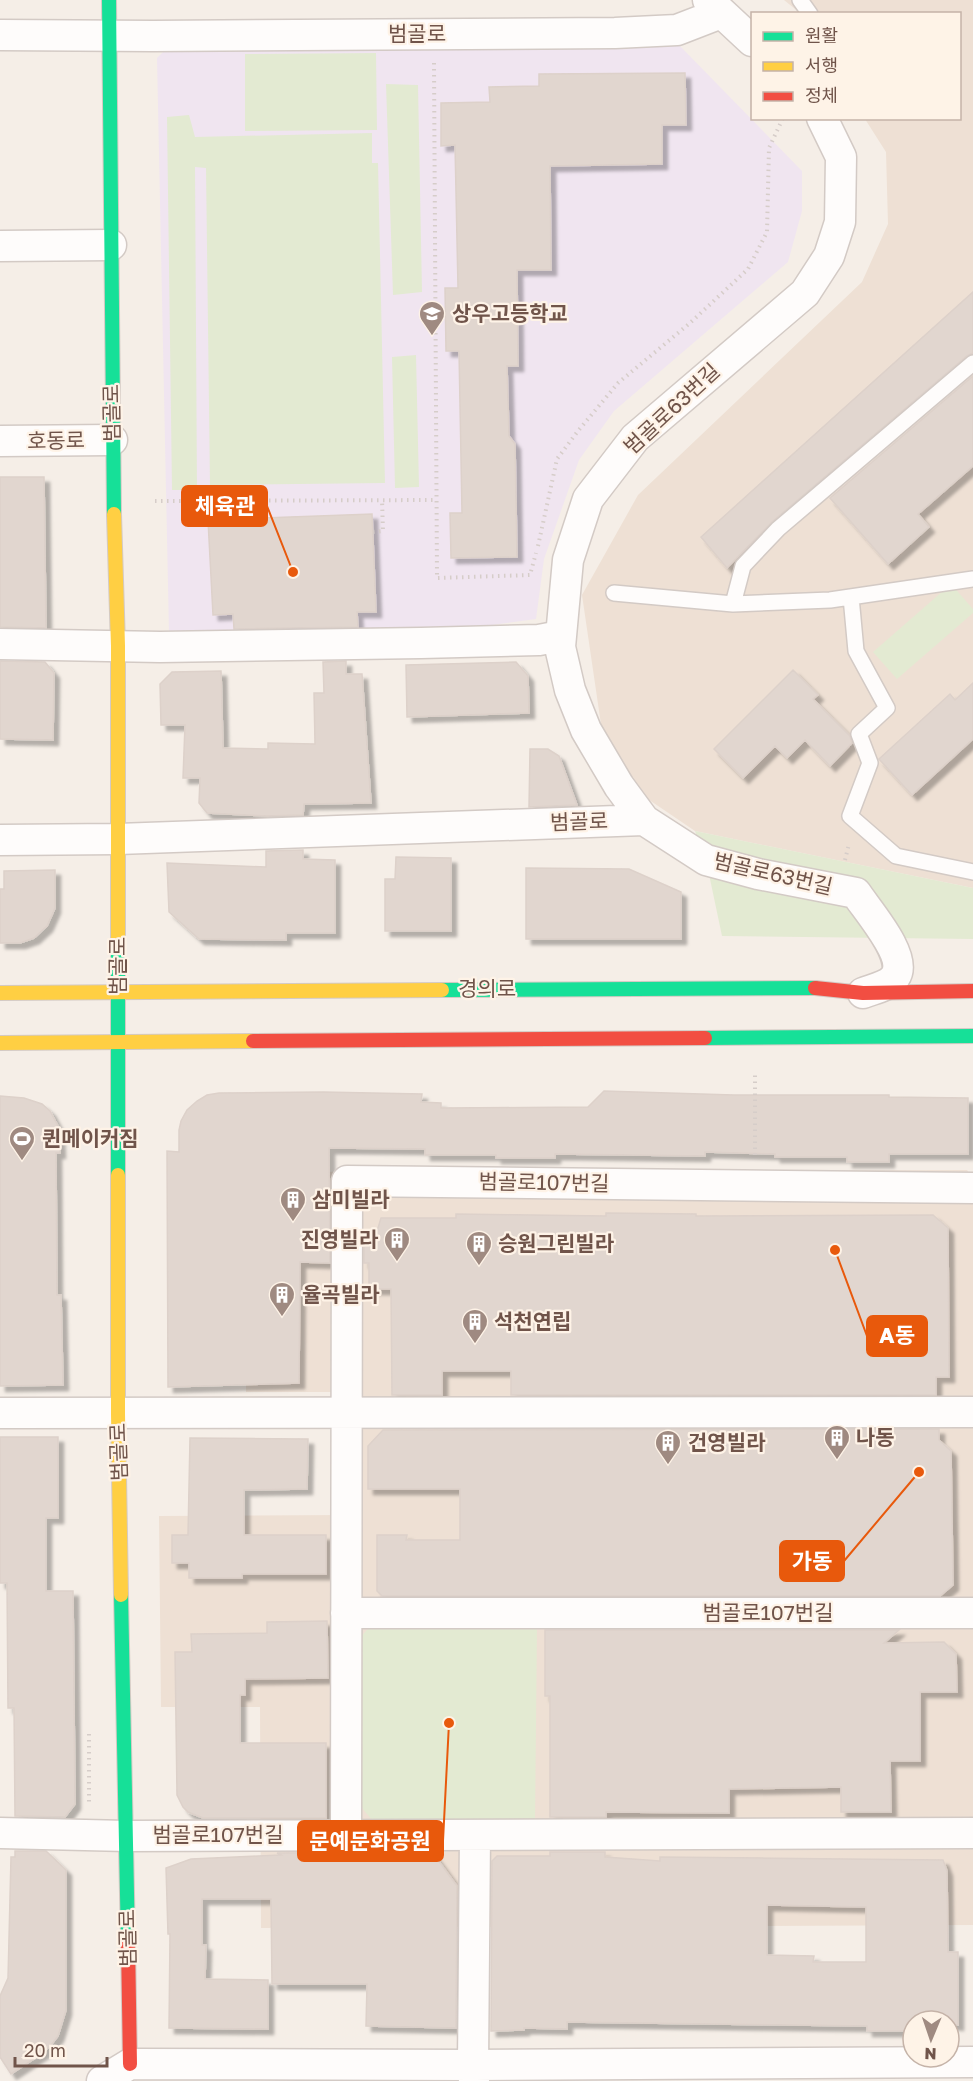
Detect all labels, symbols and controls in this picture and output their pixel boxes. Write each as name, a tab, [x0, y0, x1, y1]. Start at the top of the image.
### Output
legend	[751, 12, 961, 120]
street label: 범골로	[388, 20, 446, 46]
text: 원활	[805, 24, 838, 46]
text: 서행	[805, 54, 838, 76]
text: 정체	[805, 84, 838, 106]
school or university icon: 상우고등학교	[417, 299, 447, 337]
place label: 상우고등학교	[452, 300, 568, 326]
street label: 범골로63번길	[618, 357, 725, 459]
street label: 범골로	[97, 384, 125, 442]
street label: 호동로	[27, 426, 85, 454]
callout: 체육관	[182, 486, 267, 526]
text: 체육관	[195, 492, 255, 519]
street label: 범골로	[550, 807, 608, 835]
street label: 범골로63번길	[711, 847, 835, 899]
street label: 범골로	[104, 937, 130, 995]
street label: 경의로	[458, 975, 516, 1001]
sports icon: 퀸메이커짐	[7, 1124, 37, 1162]
place label: 퀸메이커짐	[42, 1125, 139, 1151]
street label: 범골로107번길	[478, 1168, 610, 1196]
building icon: 삼미빌라	[278, 1185, 308, 1223]
place label: 삼미빌라	[312, 1186, 390, 1212]
building icon: 진영빌라	[382, 1225, 412, 1263]
place label: 진영빌라	[301, 1226, 379, 1252]
building icon: 승원그린빌라	[464, 1229, 494, 1267]
place label: 승원그린빌라	[498, 1230, 615, 1256]
building icon: 율곡빌라	[267, 1280, 297, 1318]
place label: 율곡빌라	[302, 1281, 380, 1307]
building icon: 석천연립	[460, 1307, 490, 1345]
place label: 석천연립	[494, 1308, 571, 1334]
callout: A동	[867, 1316, 927, 1356]
text: A동	[879, 1321, 915, 1348]
street label: 범골로	[104, 1423, 132, 1481]
building icon: 나동	[822, 1423, 852, 1461]
place label: 나동	[856, 1424, 895, 1450]
building icon: 건영빌라	[653, 1428, 683, 1466]
place label: 건영빌라	[688, 1429, 766, 1455]
callout: 가동	[780, 1541, 844, 1581]
text: 가동	[792, 1547, 832, 1574]
street label: 범골로107번길	[703, 1599, 833, 1625]
street label: 범골로107번길	[153, 1821, 283, 1847]
callout: 문예문화공원	[298, 1821, 443, 1861]
text: 문예문화공원	[309, 1827, 431, 1854]
street label: 범골로	[113, 1909, 141, 1967]
north arrow	[901, 2009, 961, 2069]
scale bar	[15, 2030, 106, 2068]
text: 20 m	[24, 2039, 66, 2061]
text: N	[924, 2044, 937, 2064]

